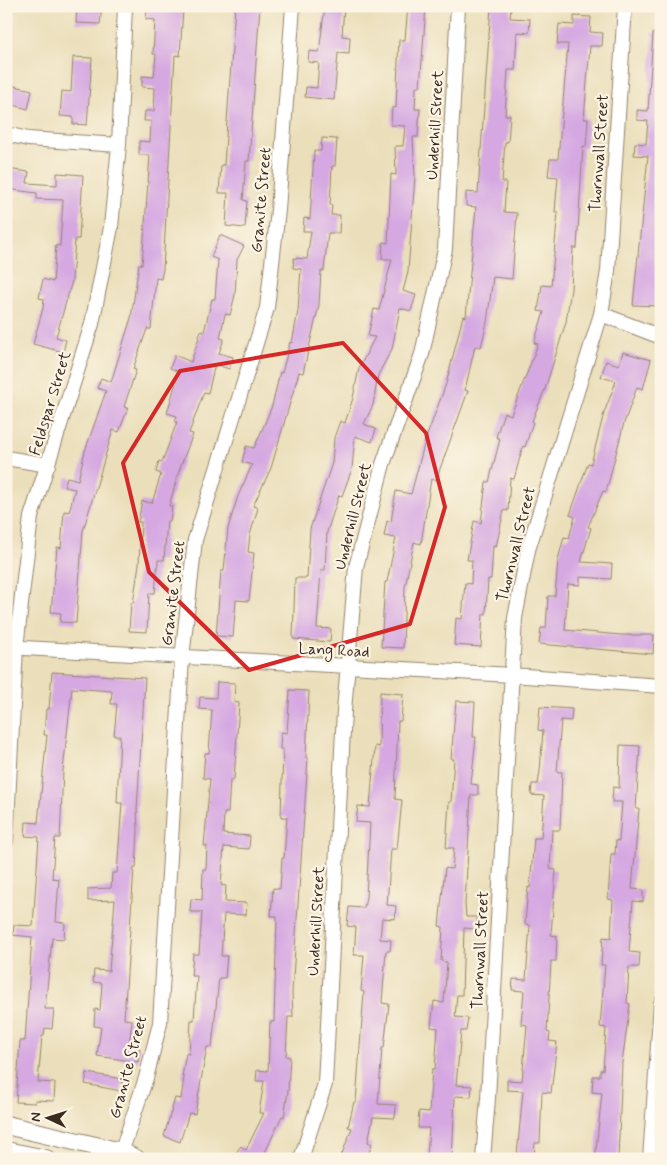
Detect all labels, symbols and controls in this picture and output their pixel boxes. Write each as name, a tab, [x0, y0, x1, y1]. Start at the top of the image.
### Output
street label: Underhill Street	[422, 69, 449, 181]
street label: Thornwall Street	[585, 93, 614, 213]
street label: Granite Street	[246, 147, 277, 254]
street label: Feldspar Street	[25, 348, 76, 458]
street label: Underhill Street	[330, 460, 377, 572]
street label: Thornwall Street	[492, 484, 541, 604]
street label: Granite Street	[157, 539, 190, 647]
street label: Lang Road	[298, 638, 370, 664]
street label: Underhill Street	[303, 865, 330, 977]
street label: Thornwall Street	[467, 890, 494, 1010]
street label: Granite Street	[105, 1014, 152, 1121]
north arrow	[22, 1092, 72, 1142]
text: N	[27, 1112, 45, 1122]

